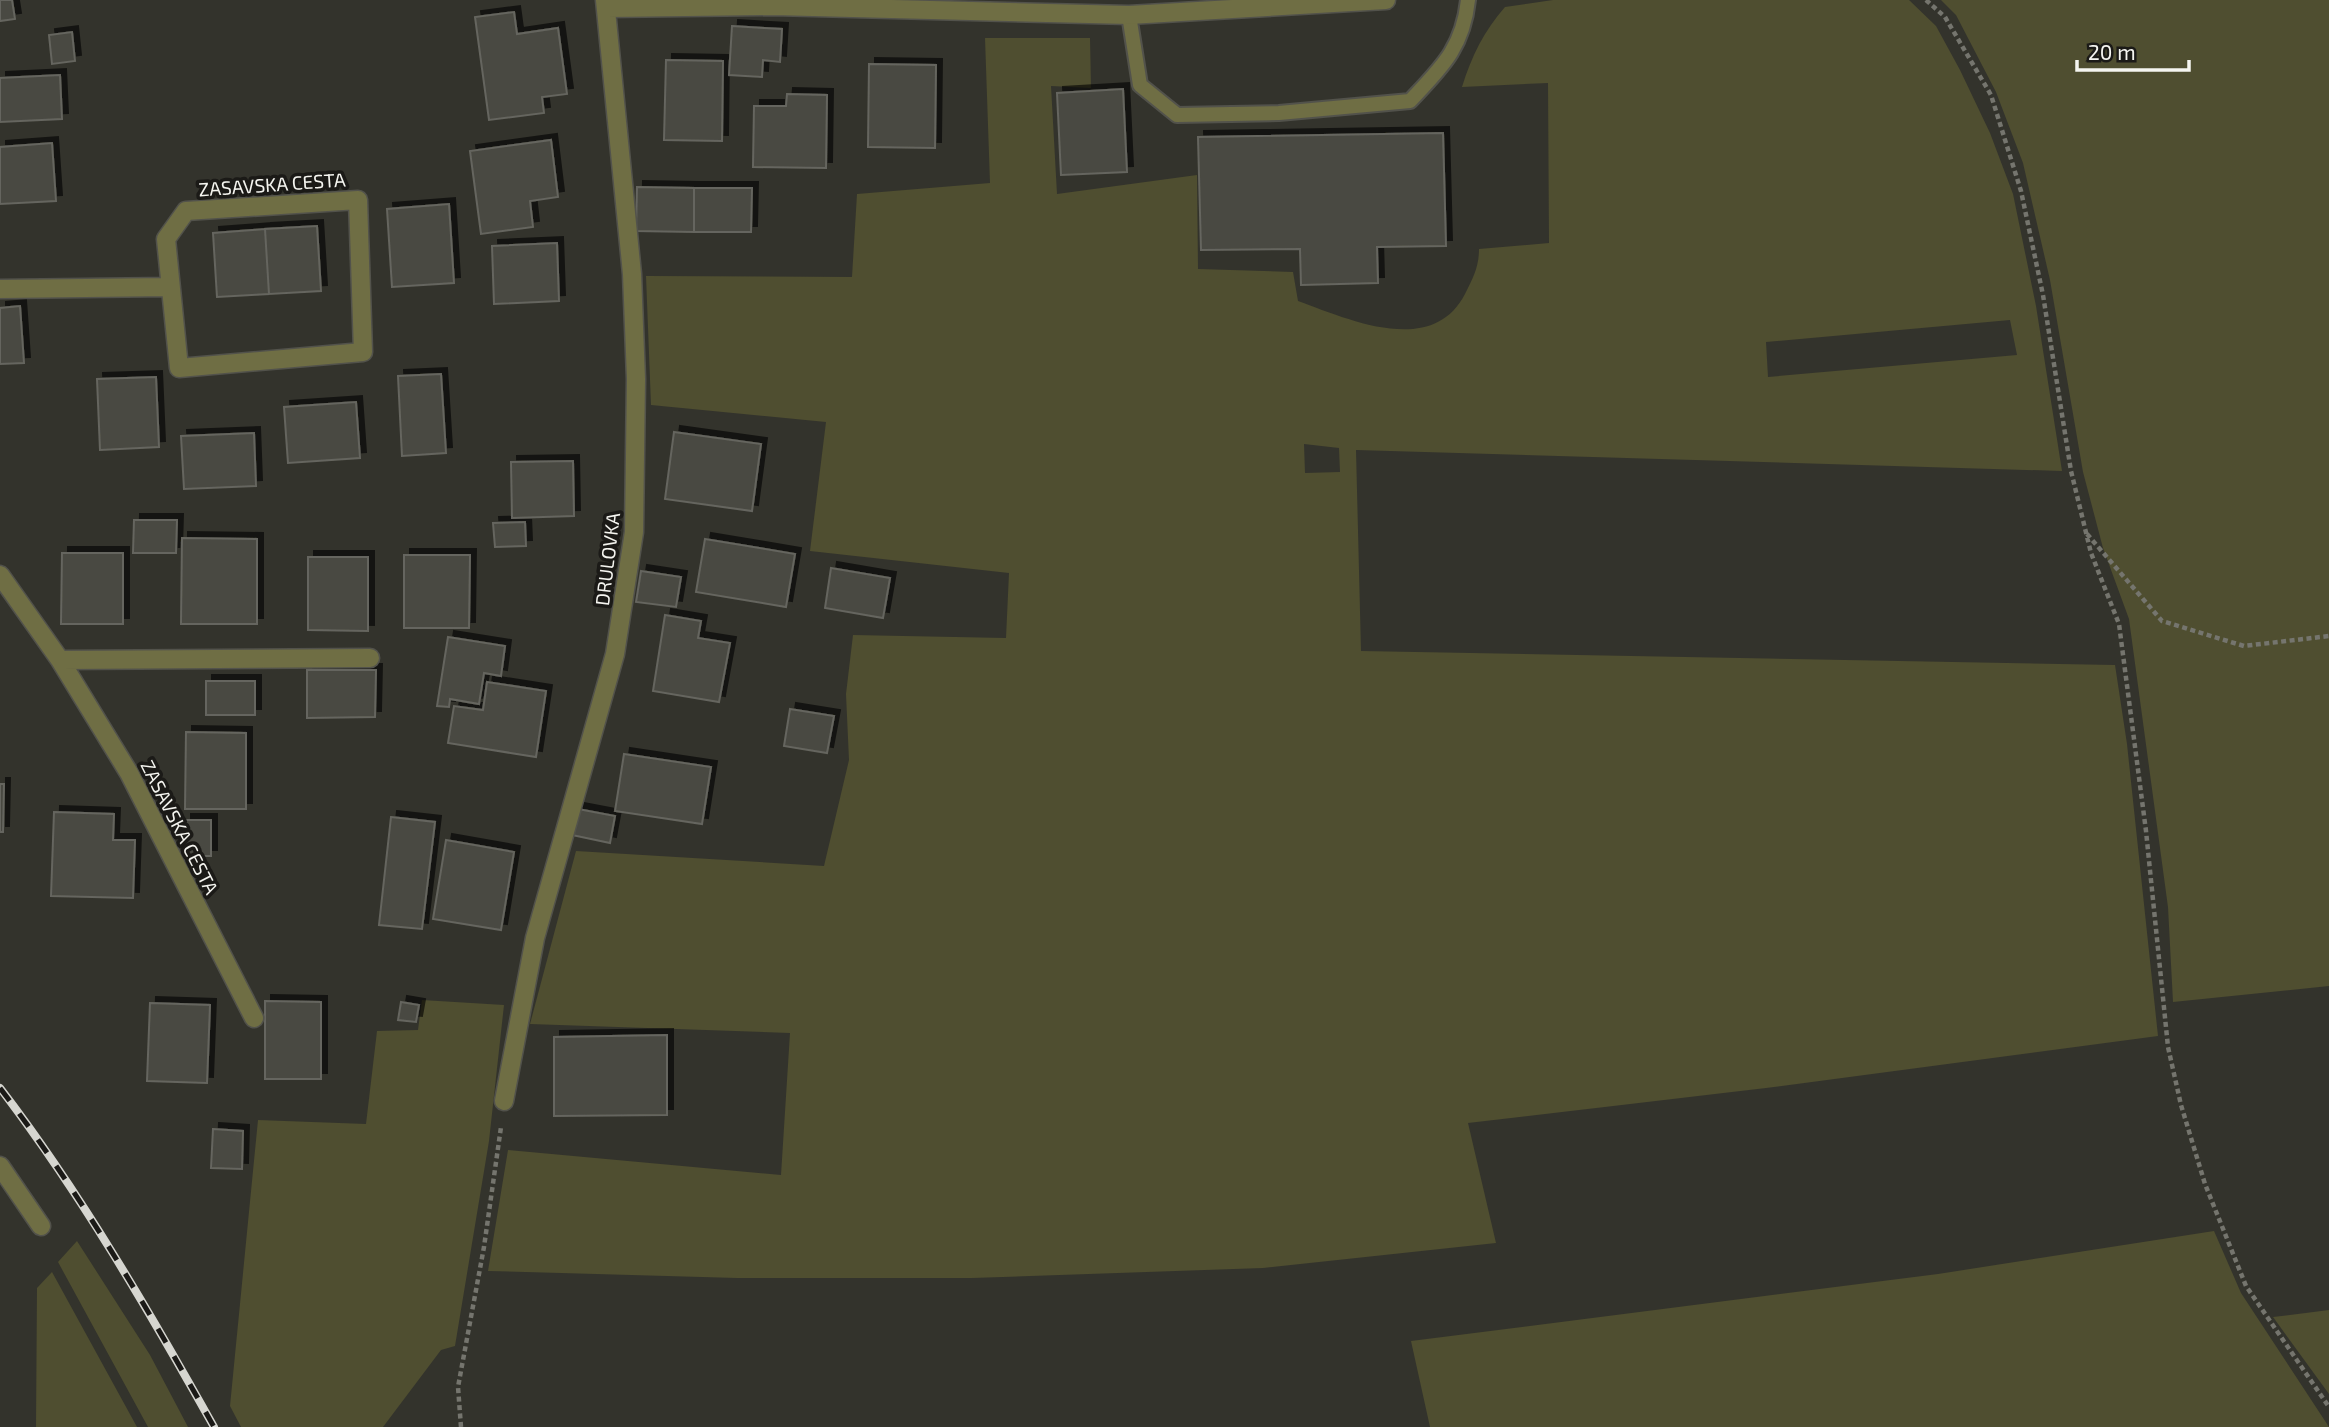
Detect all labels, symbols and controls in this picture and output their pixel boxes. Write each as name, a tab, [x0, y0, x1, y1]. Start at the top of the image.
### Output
scale bar	[2077, 28, 2189, 72]
text: 20 m	[2088, 39, 2136, 64]
street label: ZASAVSKA CESTA	[198, 167, 346, 201]
street label: DRULOVKA	[590, 511, 624, 607]
street label: ZASAVSKA CESTA	[136, 756, 224, 898]

